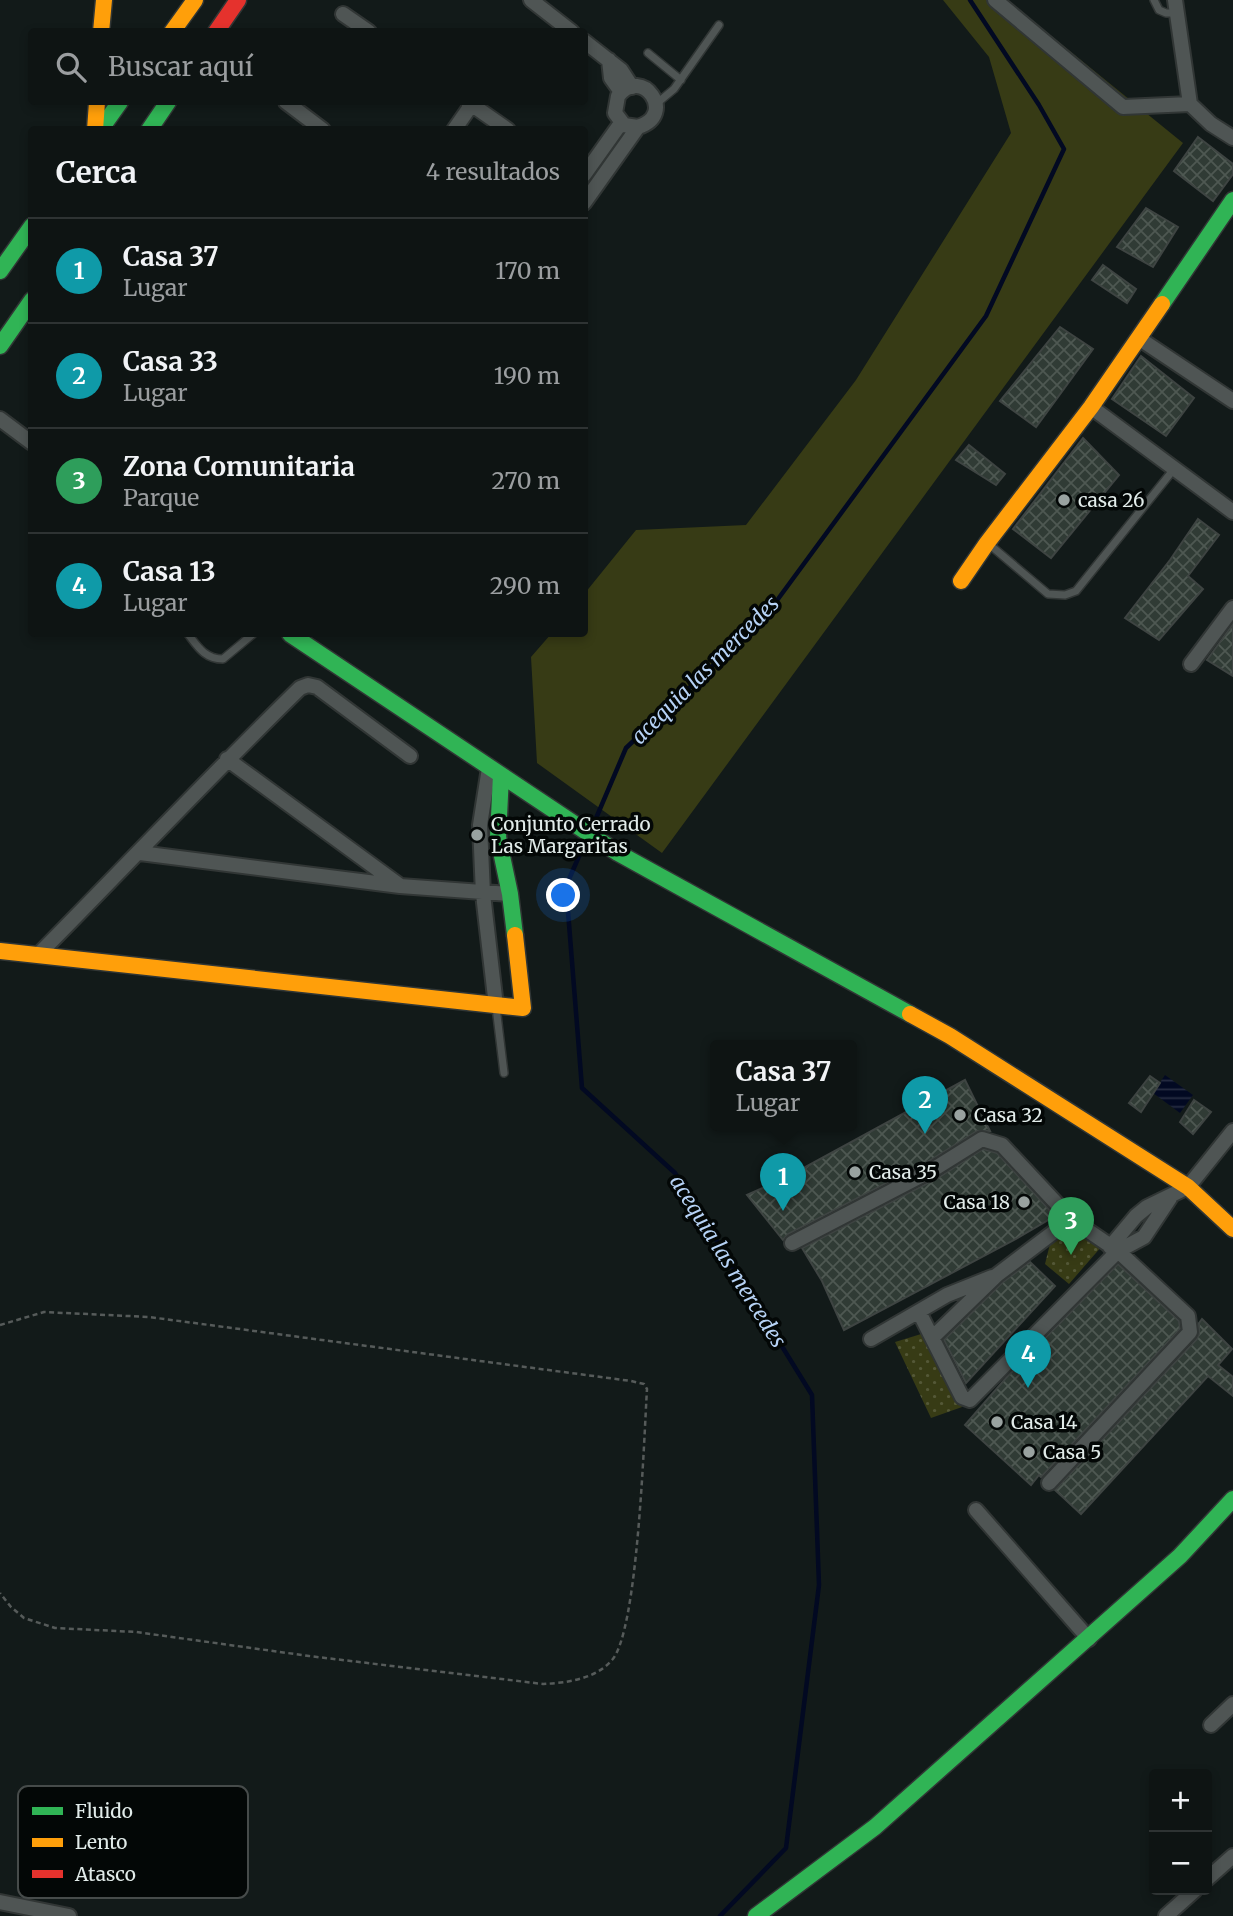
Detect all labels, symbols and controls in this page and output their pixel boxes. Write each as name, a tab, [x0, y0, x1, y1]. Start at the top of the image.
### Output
search box	[28, 28, 588, 105]
icon: search	[52, 48, 90, 86]
text: Buscar aquí	[108, 50, 253, 83]
text: Cerca	[56, 153, 137, 191]
text: 4 resultados	[426, 157, 560, 186]
text: Casa 37	[123, 240, 219, 273]
text: 1	[74, 256, 84, 285]
text: 170 m	[495, 256, 560, 285]
text: Lugar	[123, 273, 188, 302]
text: Casa 33	[123, 345, 218, 378]
text: 2	[72, 361, 86, 390]
text: 190 m	[494, 361, 560, 390]
text: Lugar	[123, 378, 188, 407]
text: Zona Comunitaria	[123, 450, 355, 483]
text: 3	[72, 466, 86, 495]
text: 270 m	[492, 466, 560, 495]
text: Parque	[123, 483, 199, 512]
place label: casa 26	[1078, 488, 1145, 512]
marker: casa 26	[1056, 492, 1072, 508]
text: Casa 13	[123, 555, 216, 588]
text: 4	[72, 571, 86, 600]
text: 290 m	[490, 571, 560, 600]
text: Lugar	[123, 588, 188, 617]
water label: acequia las mercedes	[625, 590, 785, 750]
place label: Conjunto Cerrado Las Margaritas	[491, 812, 651, 858]
marker: Conjunto Cerrado Las Margaritas	[469, 827, 485, 843]
your location	[546, 878, 580, 912]
popup	[710, 1040, 857, 1131]
text: Casa 37	[736, 1055, 831, 1088]
pin: 2	[902, 1076, 948, 1134]
text: Lugar	[736, 1088, 800, 1117]
place label: Casa 32	[974, 1103, 1043, 1127]
marker: Casa 32	[952, 1107, 968, 1123]
pin: 1	[760, 1153, 806, 1211]
place label: Casa 35	[869, 1160, 937, 1184]
marker: Casa 35	[847, 1164, 863, 1180]
water label: acequia las mercedes	[664, 1170, 792, 1353]
place label: Casa 18	[944, 1190, 1010, 1214]
marker: Casa 18	[1016, 1194, 1032, 1210]
pin: 3	[1048, 1197, 1094, 1255]
pin: 4	[1005, 1330, 1051, 1388]
place label: Casa 14	[1011, 1410, 1078, 1434]
marker: Casa 14	[989, 1414, 1005, 1430]
place label: Casa 5	[1043, 1440, 1101, 1464]
marker: Casa 5	[1021, 1444, 1037, 1460]
map controls	[1149, 1769, 1212, 1895]
button: +	[1149, 1769, 1212, 1832]
legend	[18, 1786, 248, 1898]
text: Fluido	[75, 1799, 133, 1823]
text: Lento	[75, 1830, 127, 1854]
button: −	[1149, 1832, 1212, 1895]
text: Atasco	[74, 1862, 136, 1886]

